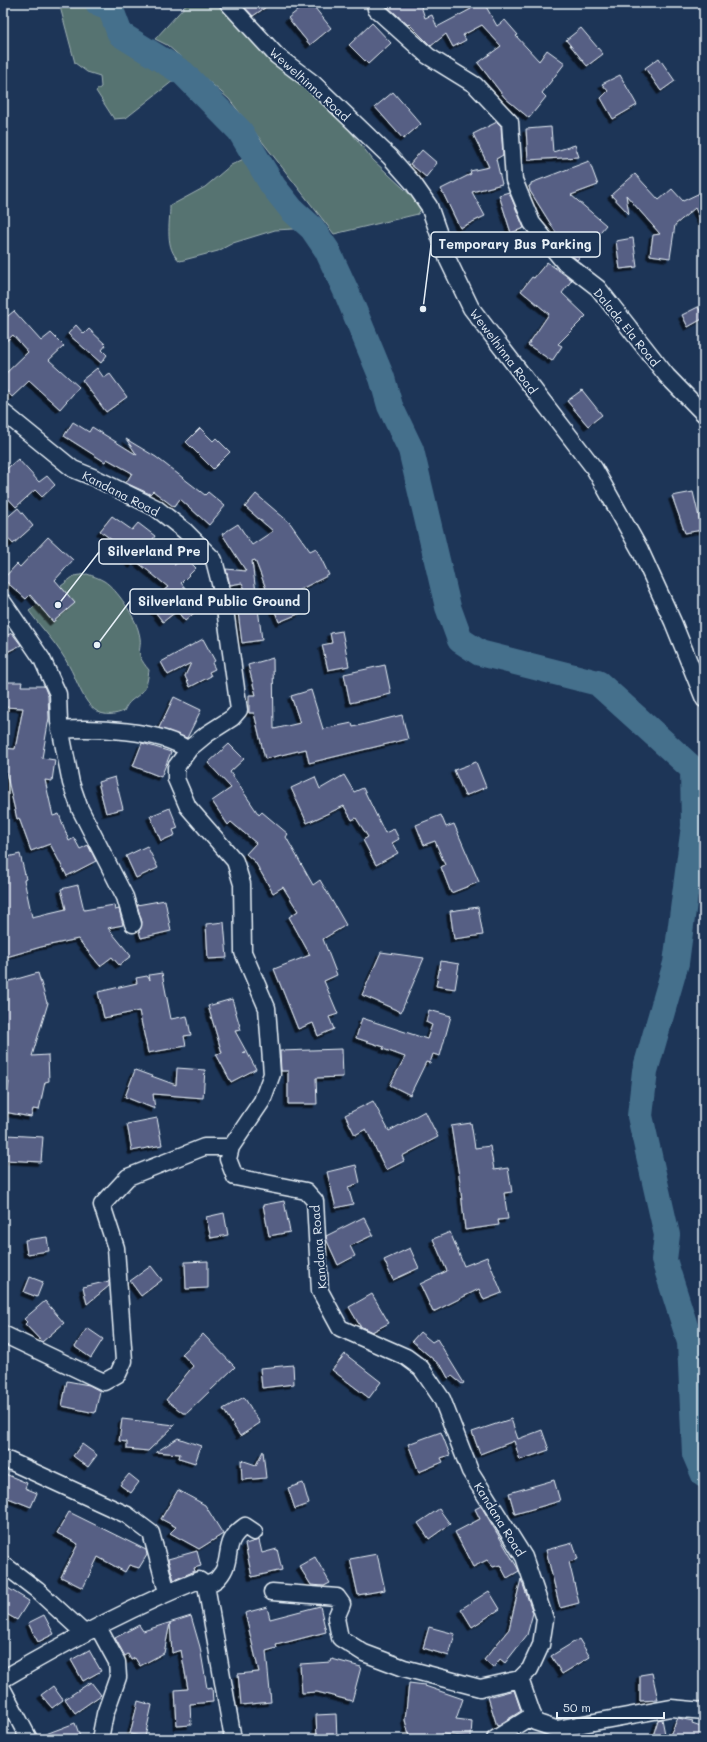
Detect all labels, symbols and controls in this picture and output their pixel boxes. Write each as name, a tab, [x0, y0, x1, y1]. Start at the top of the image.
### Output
street label: Wewelhinna Road	[266, 44, 354, 125]
callout: Temporary Bus Parking	[431, 232, 600, 257]
text: Temporary Bus Parking	[439, 235, 592, 253]
street label: Dalada Ela Road	[591, 285, 664, 370]
street label: Wewelhinna Road	[467, 305, 542, 397]
street label: Kandana Road	[80, 467, 163, 519]
callout: Silverland Pre	[99, 539, 208, 564]
text: Silverland Pre	[108, 542, 201, 559]
callout: Silverland Public Ground	[130, 589, 309, 614]
text: Silverland Public Ground	[138, 592, 300, 609]
street label: Kandana Road	[306, 1204, 330, 1290]
street label: Kandana Road	[471, 1479, 529, 1559]
scale bar	[557, 1694, 664, 1720]
text: 50 m	[563, 1699, 591, 1715]

